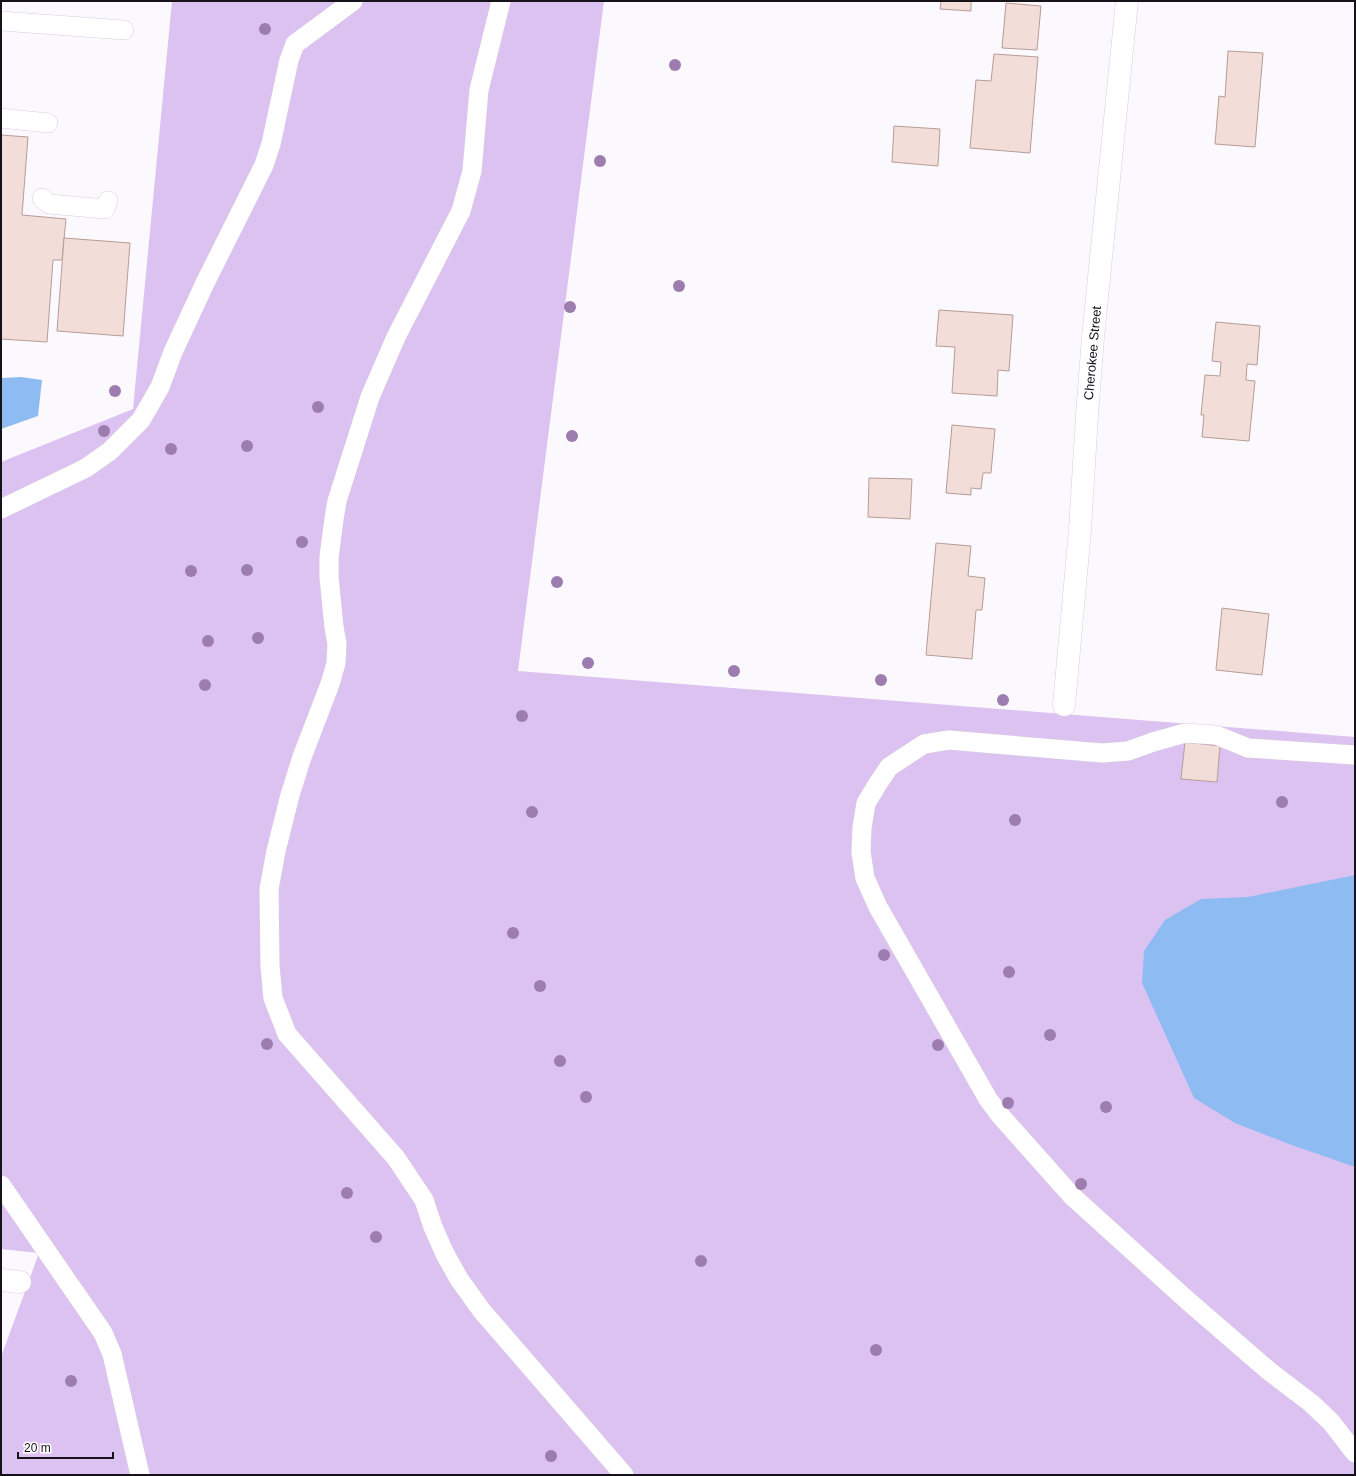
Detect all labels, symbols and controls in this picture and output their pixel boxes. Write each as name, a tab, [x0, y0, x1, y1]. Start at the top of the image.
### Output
street label: Cherokee Street	[1081, 305, 1104, 401]
scale bar	[18, 1434, 113, 1460]
text: 20 m	[24, 1441, 51, 1455]

